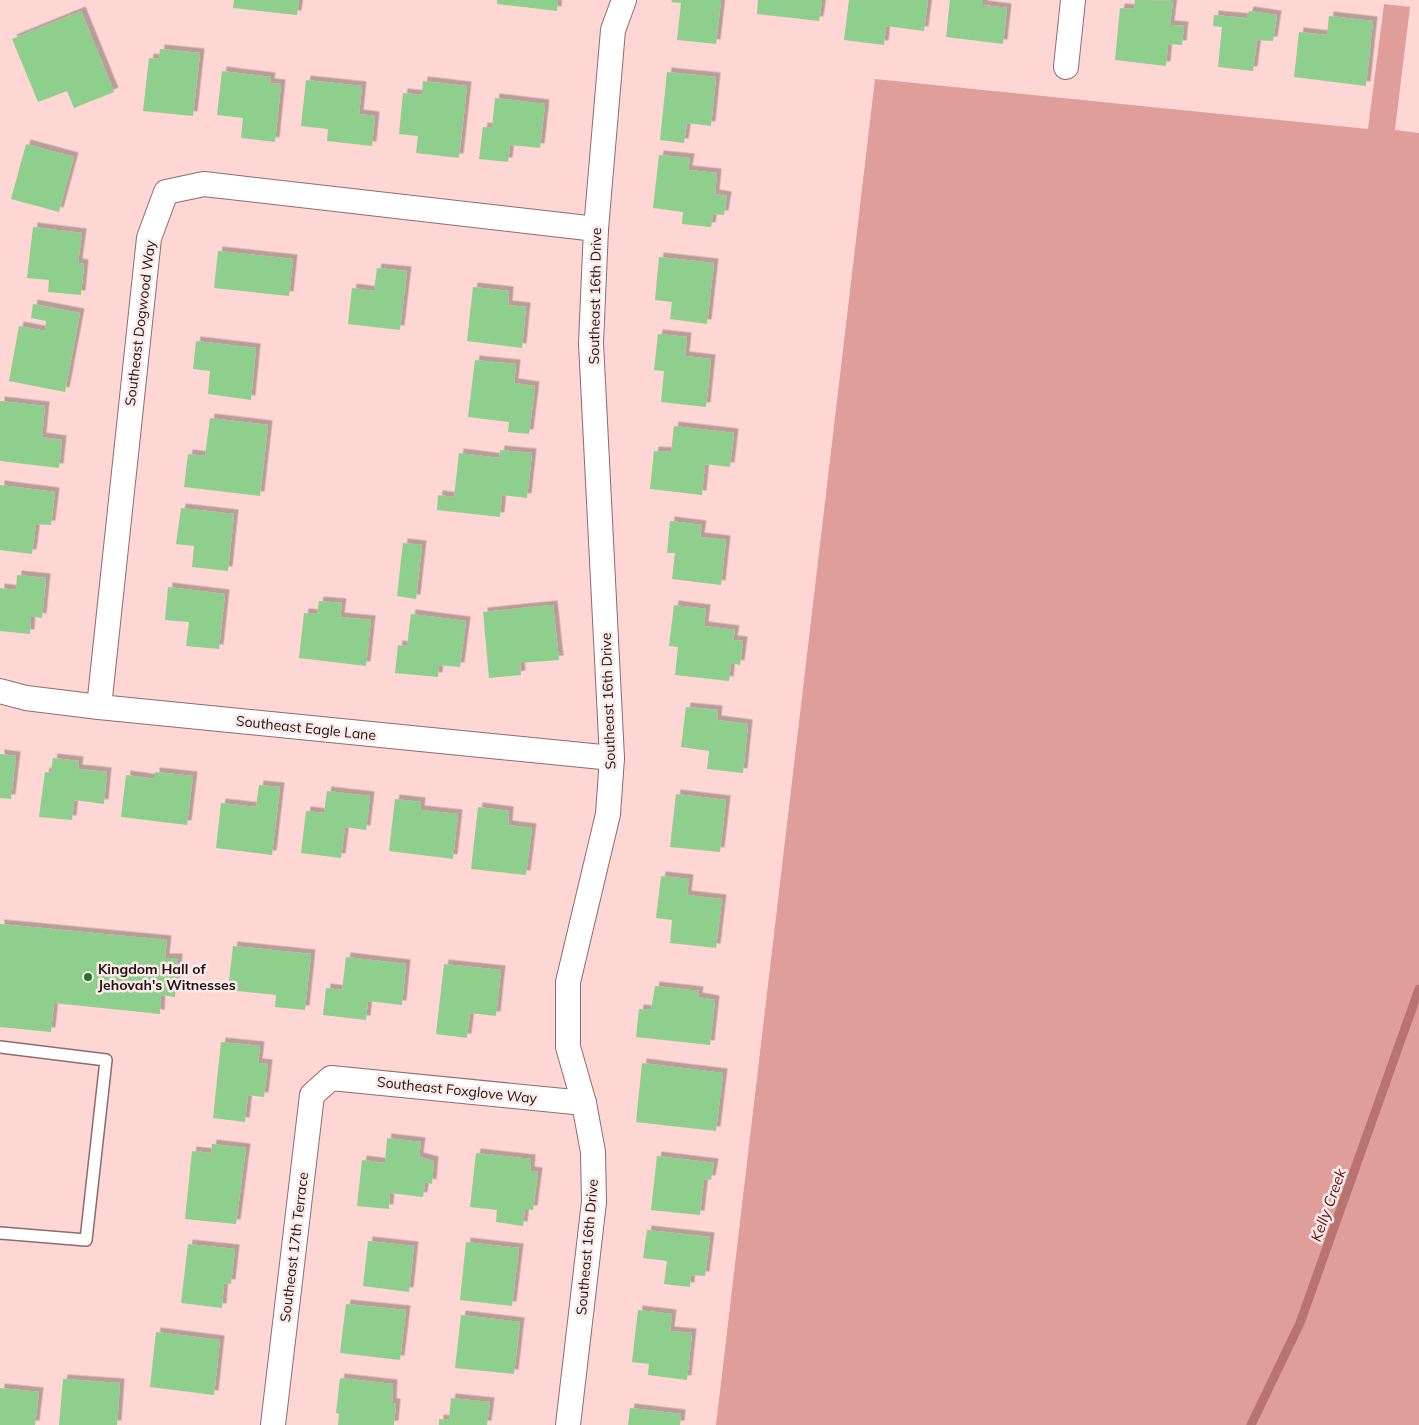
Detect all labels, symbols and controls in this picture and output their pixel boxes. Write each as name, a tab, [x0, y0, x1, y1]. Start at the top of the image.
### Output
street label: Southeast 16th Drive	[585, 227, 605, 365]
street label: Southeast Dogwood Way	[121, 239, 159, 407]
street label: Southeast 16th Drive	[597, 632, 619, 770]
street label: Southeast Eagle Lane	[235, 712, 377, 744]
place label: Kingdom Hall of Jehovah's Witnesses	[98, 960, 236, 994]
marker: Kingdom Hall of Jehovah's Witnesses	[82, 971, 94, 983]
street label: Southeast Foxglove Way	[376, 1073, 539, 1107]
water label: Kelly Creek	[1306, 1165, 1350, 1244]
street label: Southeast 17th Terrace	[276, 1171, 312, 1323]
street label: Southeast 16th Drive	[572, 1178, 602, 1316]

